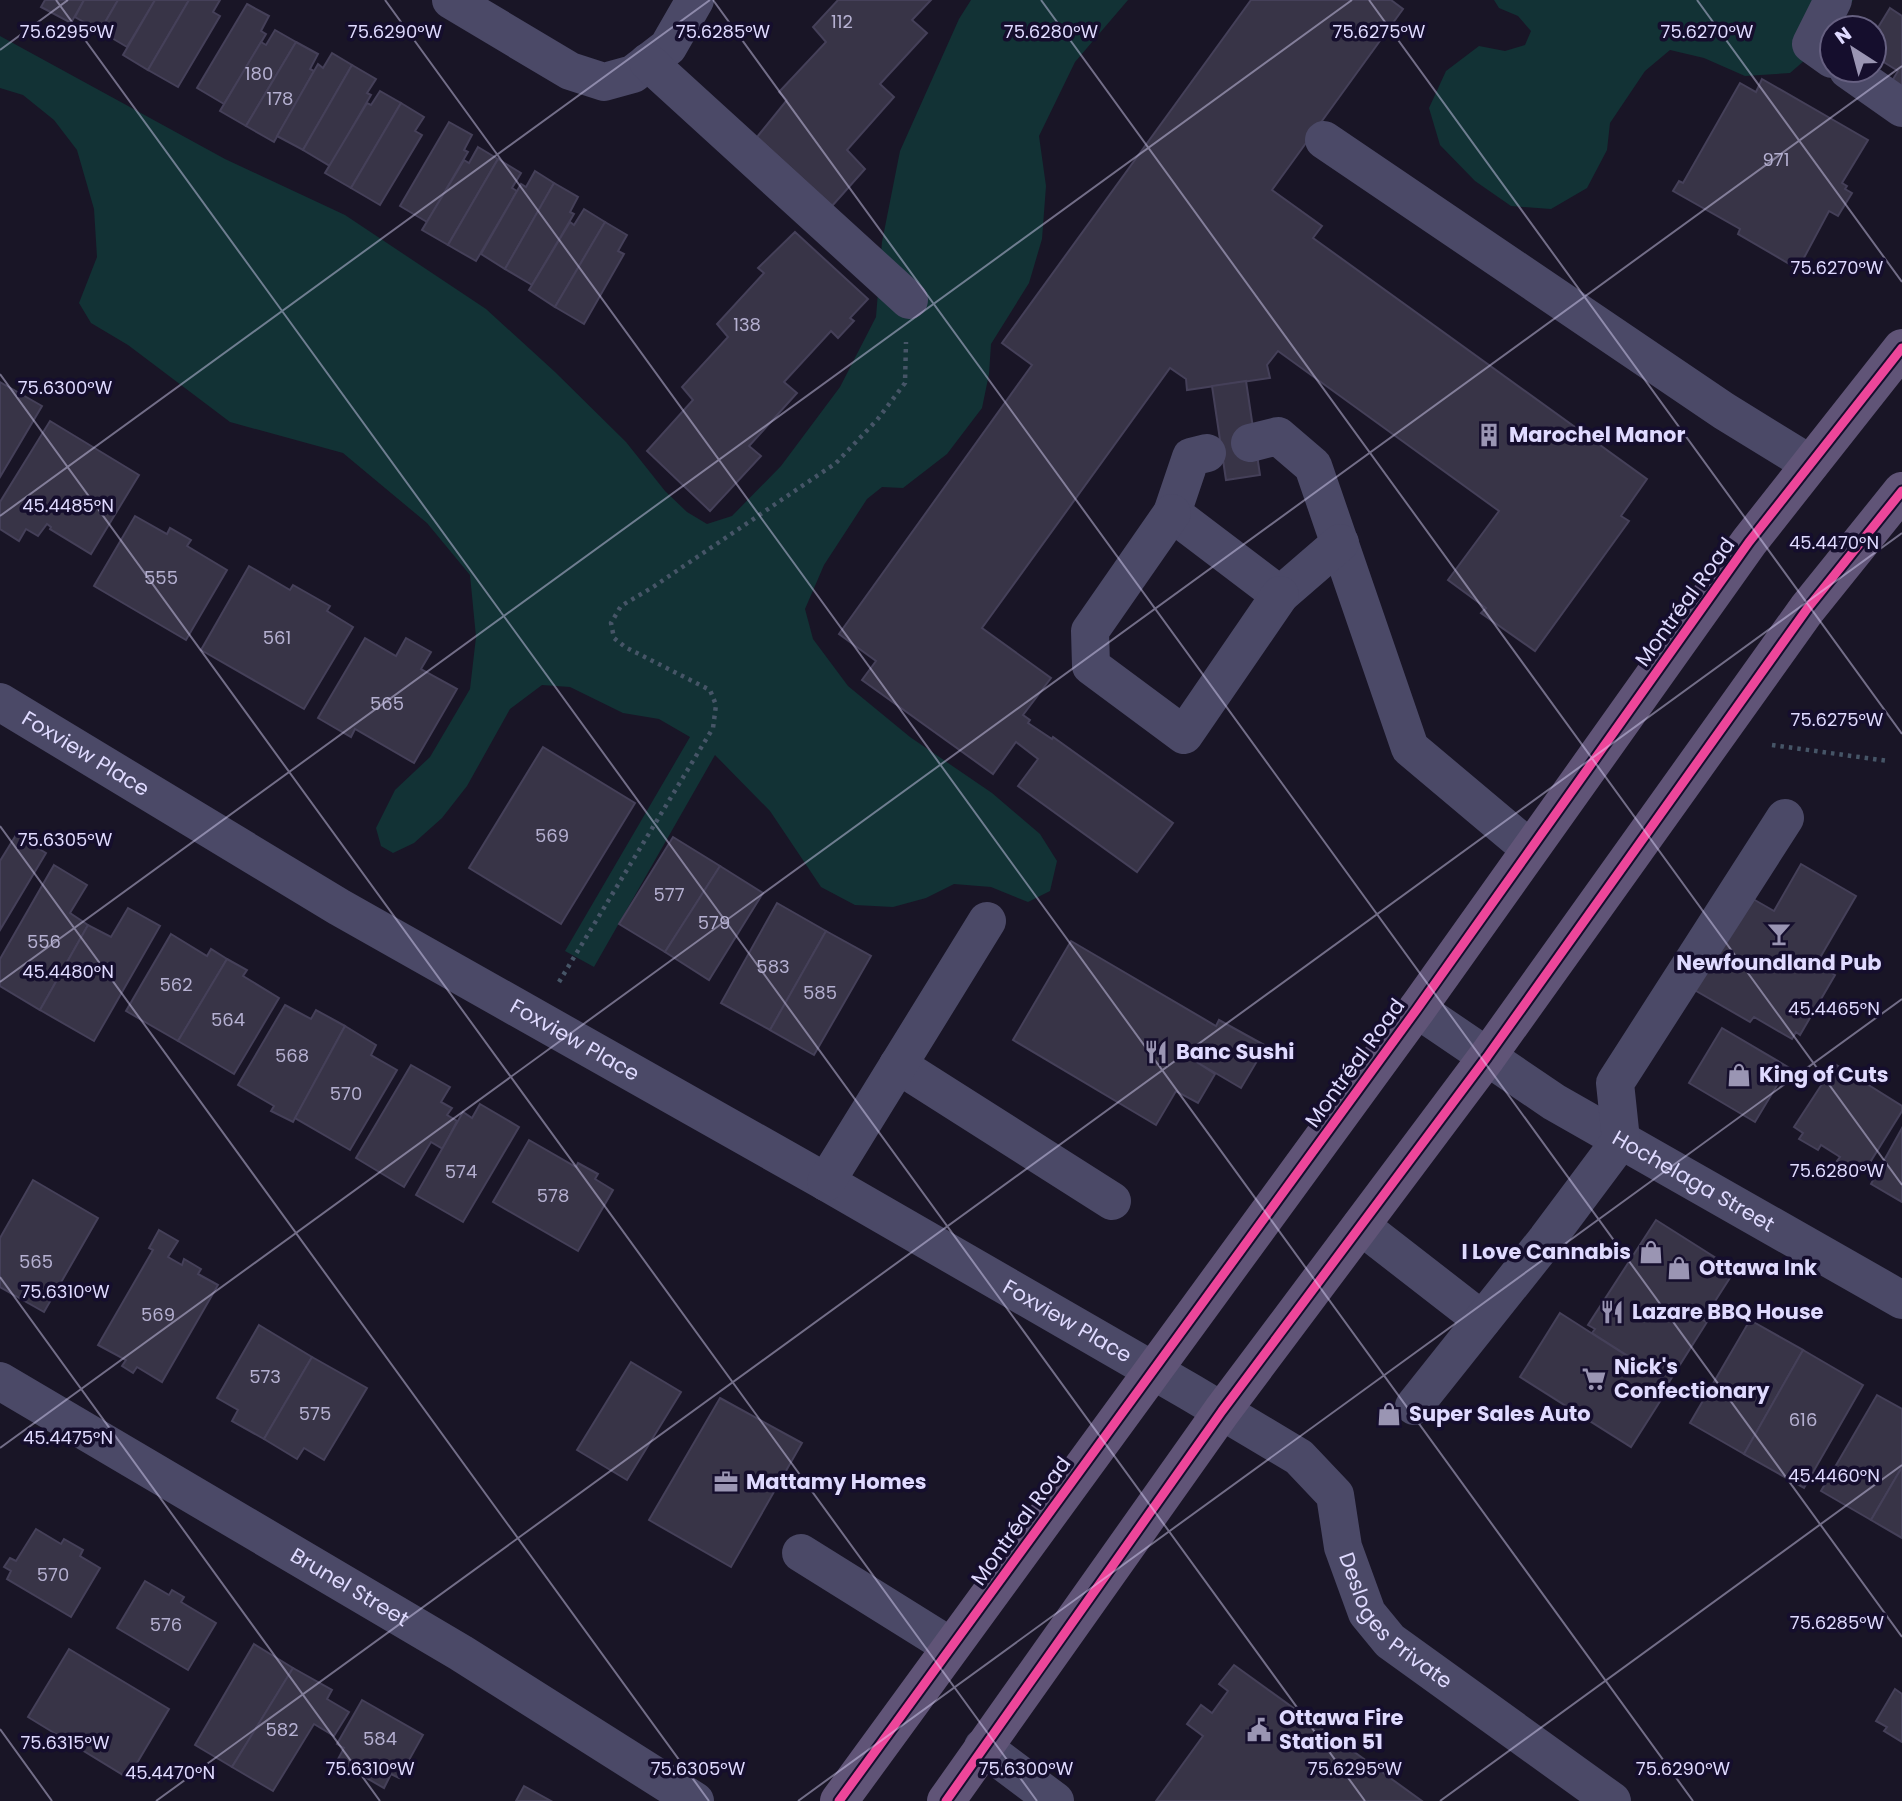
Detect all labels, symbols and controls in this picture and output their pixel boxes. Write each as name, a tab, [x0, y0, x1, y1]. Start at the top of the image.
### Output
house number: 112	[831, 9, 853, 34]
north arrow	[1818, 14, 1888, 84]
text: 75.6295°W	[20, 19, 115, 44]
text: 75.6290°W	[348, 19, 443, 44]
text: 75.6285°W	[676, 19, 771, 44]
text: 75.6280°W	[1004, 19, 1099, 44]
text: 75.6275°W	[1333, 19, 1426, 44]
text: 75.6270°W	[1661, 19, 1754, 44]
text: N	[1830, 21, 1857, 51]
house number: 180	[245, 61, 273, 86]
house number: 178	[267, 86, 293, 111]
house number: 971	[1763, 147, 1789, 172]
text: 75.6270°W	[1791, 255, 1884, 280]
house number: 138	[733, 312, 761, 337]
text: 75.6300°W	[18, 375, 113, 400]
place label: Marochel Manor	[1509, 420, 1685, 449]
building icon: Marochel Manor	[1475, 421, 1503, 449]
text: 45.4485°N	[22, 493, 114, 518]
text: 45.4470°N	[1789, 530, 1879, 555]
street label: Montréal Road	[1628, 531, 1741, 672]
house number: 555	[144, 565, 178, 590]
house number: 561	[263, 625, 291, 650]
house number: 565	[370, 691, 404, 716]
street label: Foxview Place	[17, 704, 155, 803]
text: 75.6275°W	[1791, 707, 1884, 732]
house number: 569	[535, 823, 569, 848]
text: 75.6305°W	[18, 827, 113, 852]
house number: 577	[654, 882, 685, 907]
house number: 579	[698, 910, 730, 935]
bar icon: Newfoundland Pub	[1765, 920, 1793, 948]
house number: 556	[27, 929, 61, 954]
place label: Newfoundland Pub	[1676, 948, 1882, 977]
house number: 583	[756, 954, 790, 979]
text: 45.4480°N	[22, 959, 114, 984]
house number: 562	[159, 972, 193, 997]
house number: 585	[803, 980, 837, 1005]
street label: Foxview Place	[505, 992, 645, 1088]
street label: Montréal Road	[1298, 992, 1411, 1133]
text: 45.4465°N	[1788, 996, 1880, 1021]
house number: 564	[211, 1007, 245, 1032]
place label: Banc Sushi	[1176, 1037, 1295, 1066]
restaurant icon: Banc Sushi	[1142, 1038, 1170, 1066]
house number: 568	[275, 1043, 309, 1068]
place label: King of Cuts	[1759, 1060, 1889, 1089]
shop icon: King of Cuts	[1725, 1061, 1753, 1089]
house number: 570	[330, 1081, 362, 1106]
street label: Hochelaga Street	[1607, 1123, 1780, 1239]
text: 75.6280°W	[1790, 1158, 1885, 1183]
house number: 574	[445, 1159, 477, 1184]
house number: 578	[537, 1183, 569, 1208]
place label: I Love Cannabis	[1461, 1237, 1631, 1266]
shop icon: I Love Cannabis	[1637, 1238, 1665, 1266]
house number: 565	[19, 1249, 53, 1274]
place label: Ottawa Ink	[1699, 1253, 1817, 1282]
shop icon: Ottawa Ink	[1665, 1254, 1693, 1282]
street label: Foxview Place	[998, 1272, 1137, 1369]
text: 75.6310°W	[21, 1279, 110, 1304]
place label: Lazare BBQ House	[1632, 1297, 1824, 1326]
restaurant icon: Lazare BBQ House	[1598, 1298, 1626, 1326]
house number: 569	[141, 1302, 175, 1327]
place label: Nick's Confectionary	[1614, 1352, 1770, 1405]
house number: 573	[249, 1364, 281, 1389]
supermarket icon: Nick's Confectionary	[1580, 1365, 1608, 1393]
place label: Super Sales Auto	[1409, 1399, 1591, 1428]
shop icon: Super Sales Auto	[1375, 1400, 1403, 1428]
house number: 575	[299, 1401, 331, 1426]
house number: 616	[1789, 1407, 1817, 1432]
text: 45.4475°N	[23, 1425, 113, 1450]
street label: Montréal Road	[964, 1450, 1077, 1591]
text: 45.4460°N	[1788, 1463, 1880, 1488]
place label: Mattamy Homes	[746, 1467, 926, 1496]
office icon: Mattamy Homes	[712, 1468, 740, 1496]
street label: Brunel Street	[285, 1541, 415, 1633]
street label: Desloges Private	[1332, 1548, 1458, 1695]
house number: 570	[37, 1562, 69, 1587]
text: 75.6285°W	[1790, 1610, 1885, 1635]
house number: 576	[150, 1612, 182, 1637]
place label: Ottawa Fire Station 51	[1279, 1703, 1403, 1756]
public building icon: Ottawa Fire Station 51	[1245, 1716, 1273, 1744]
house number: 582	[265, 1717, 299, 1742]
house number: 584	[363, 1726, 397, 1751]
text: 75.6315°W	[21, 1730, 110, 1755]
text: 75.6310°W	[326, 1756, 415, 1781]
text: 75.6305°W	[651, 1756, 746, 1781]
text: 75.6300°W	[979, 1756, 1074, 1781]
text: 75.6295°W	[1308, 1756, 1403, 1781]
text: 75.6290°W	[1636, 1756, 1731, 1781]
text: 45.4470°N	[125, 1760, 215, 1785]

